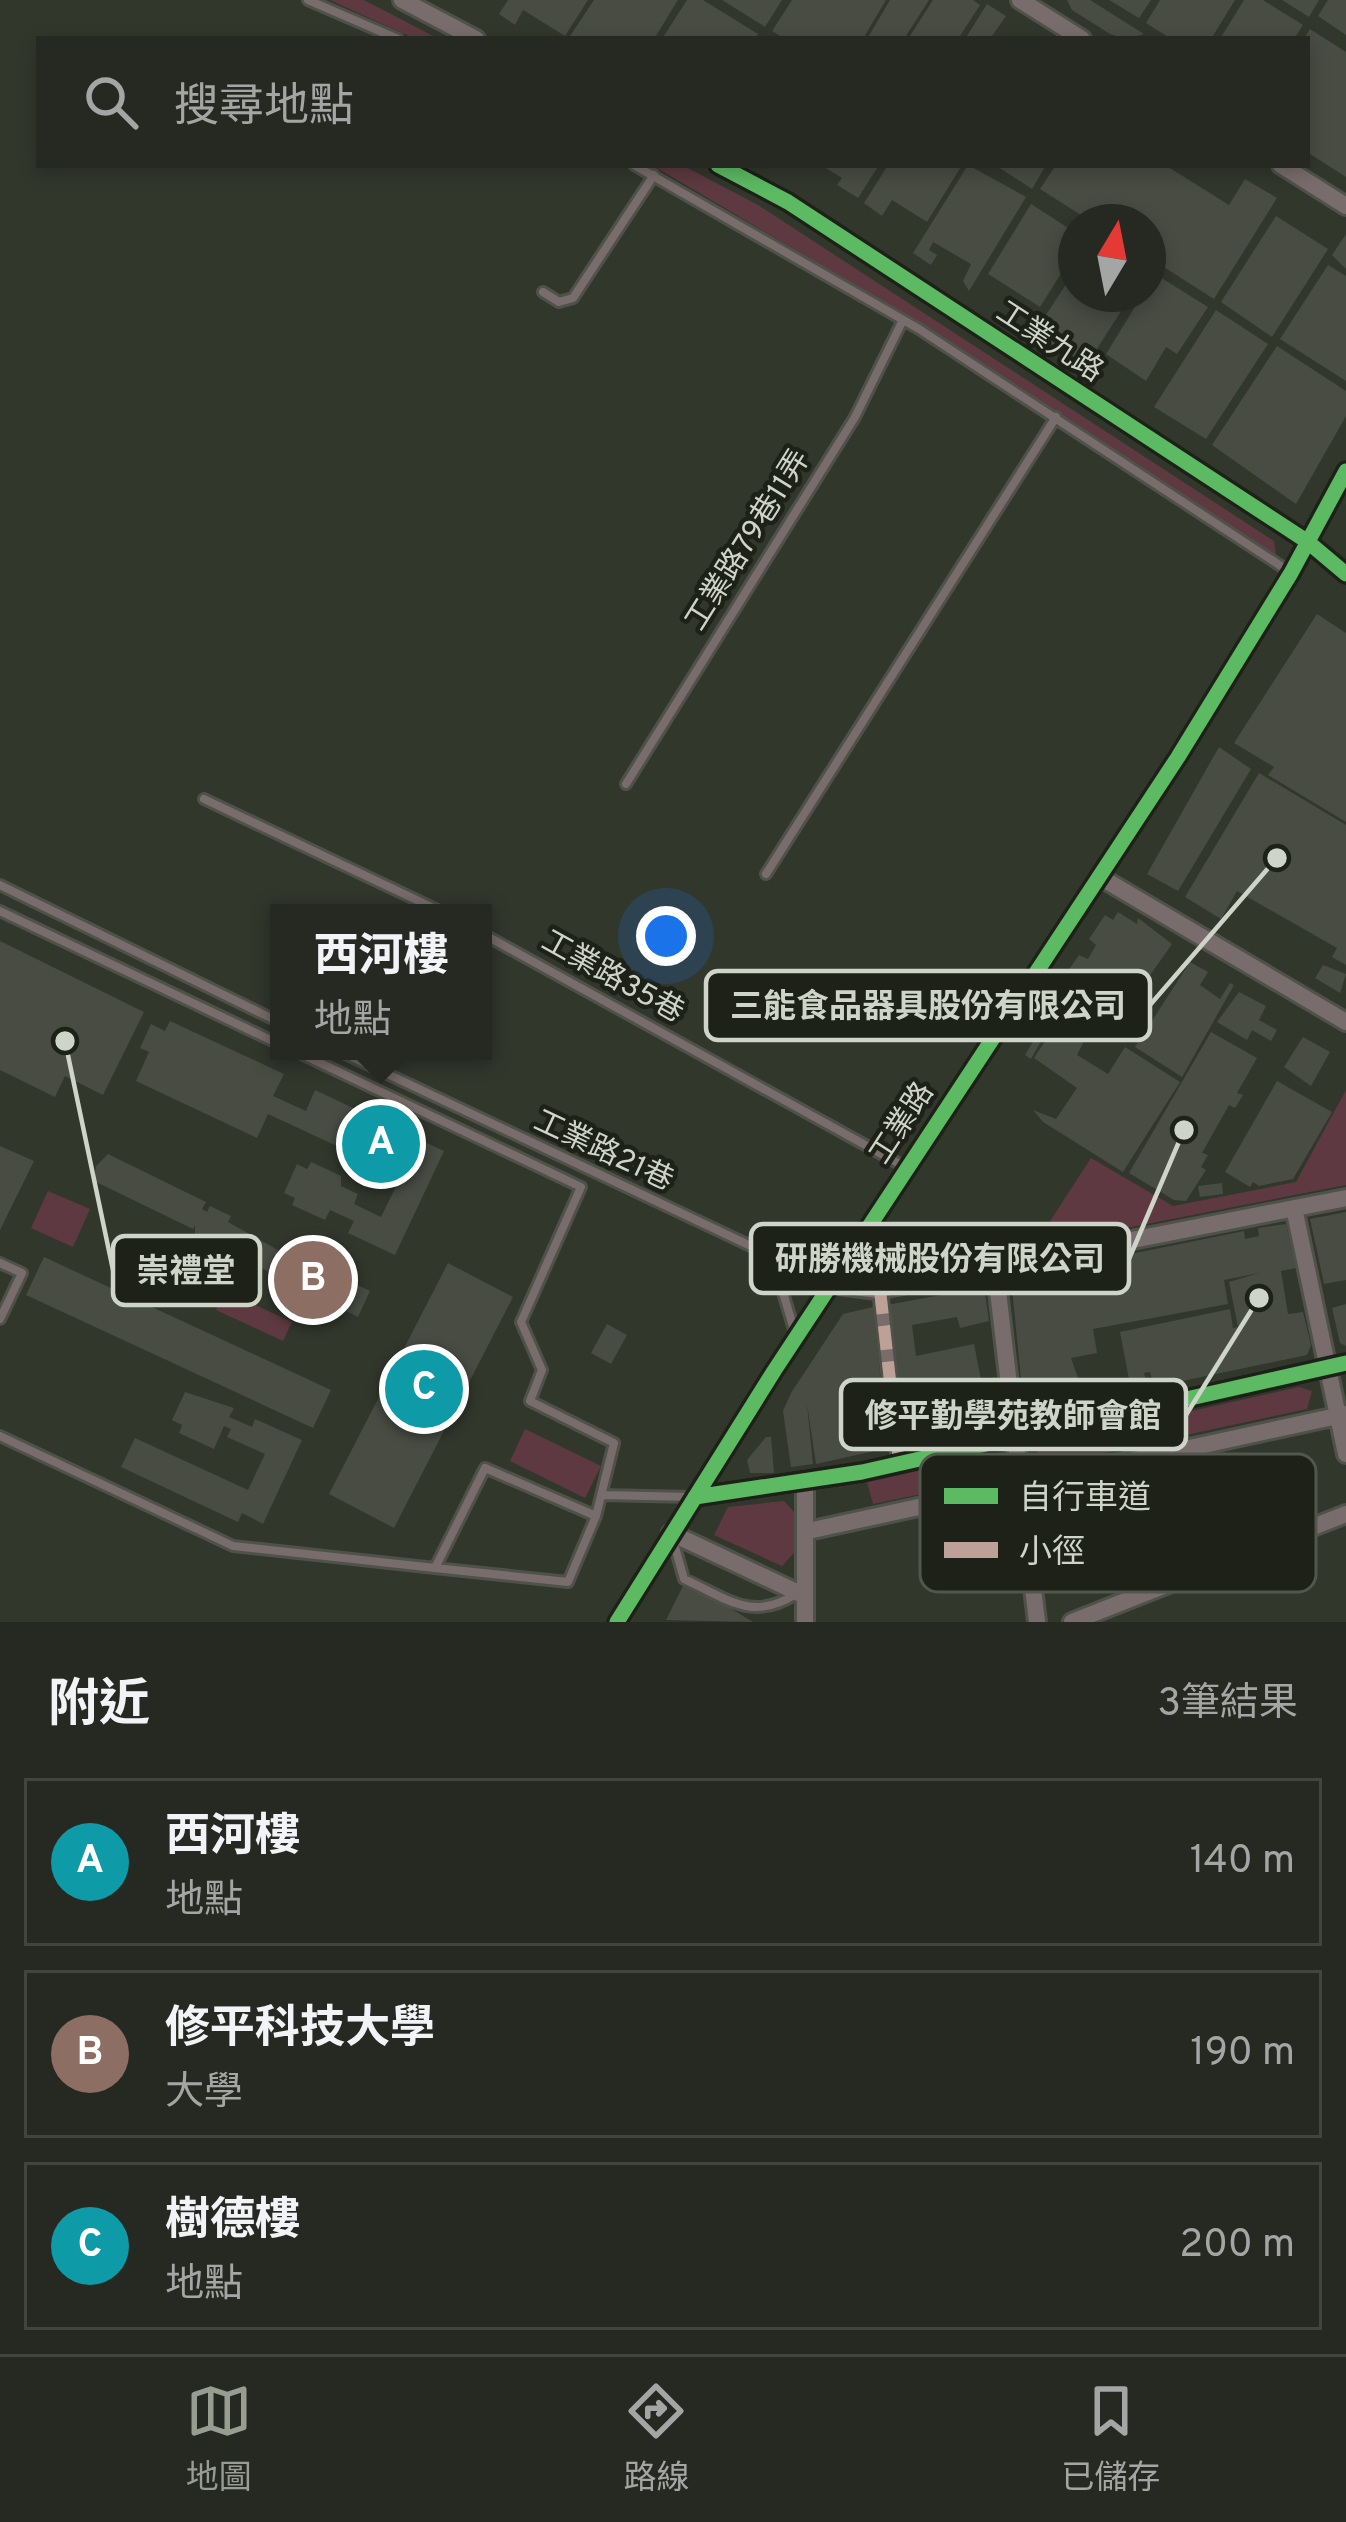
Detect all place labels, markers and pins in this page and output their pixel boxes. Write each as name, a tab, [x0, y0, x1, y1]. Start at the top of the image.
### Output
callout: 三能食品器具股份有限公司	[706, 971, 1150, 1040]
pin: A	[342, 1099, 420, 1189]
callout: 研勝機械股份有限公司	[751, 1224, 1129, 1293]
pin: B	[274, 1235, 352, 1325]
callout: 崇禮堂	[113, 1236, 260, 1305]
pin: C	[385, 1344, 463, 1434]
callout: 修平勤學苑教師會館	[841, 1380, 1186, 1449]

